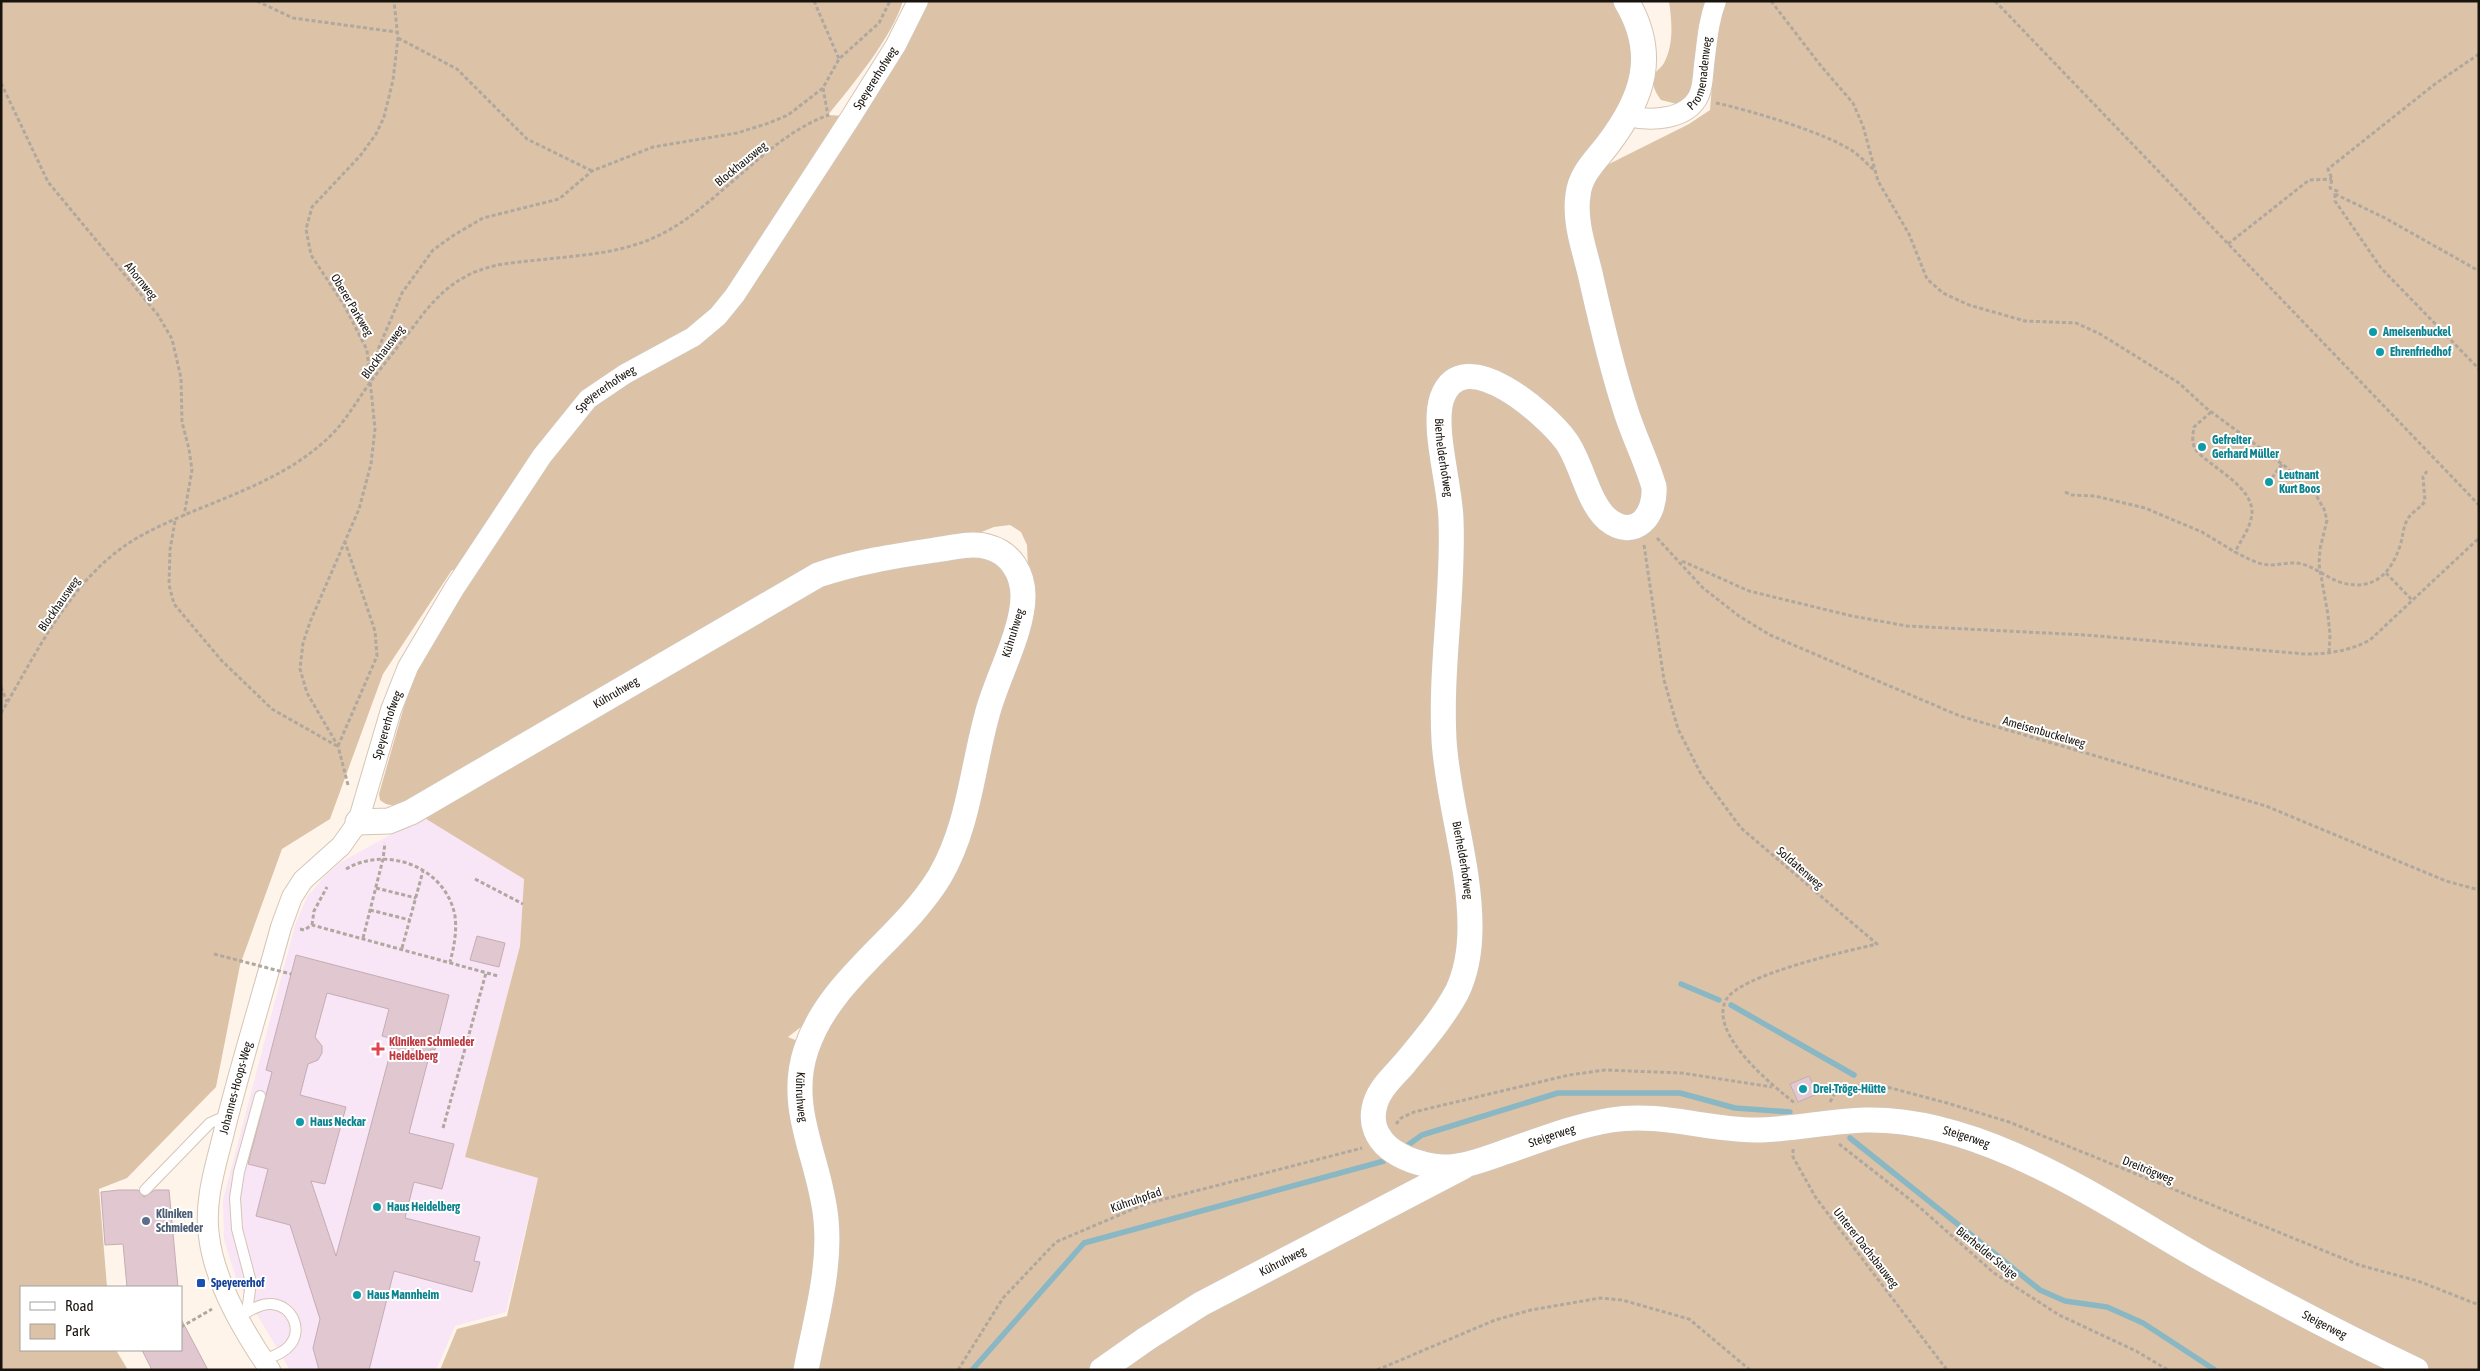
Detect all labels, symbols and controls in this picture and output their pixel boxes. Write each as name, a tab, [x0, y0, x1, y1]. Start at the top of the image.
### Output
street label: Promenadenweg	[1684, 35, 1715, 113]
street label: Speyererhofweg	[850, 44, 901, 112]
street label: Blockhausweg	[712, 138, 771, 189]
street label: Ahornweg	[122, 259, 161, 303]
street label: Oberer Parkweg	[328, 271, 376, 339]
street label: Blockhausweg	[358, 322, 408, 381]
place label: Ameisenbuckel	[2382, 325, 2452, 339]
marker: Ameisenbuckel	[2367, 326, 2379, 338]
place label: Ehrenfriedhof	[2390, 345, 2452, 359]
marker: Ehrenfriedhof	[2374, 346, 2386, 358]
street label: Speyererhofweg	[573, 362, 639, 416]
street label: Bierhelderhofweg	[1432, 418, 1456, 499]
place label: Gefreiter Gerhard Müller	[2212, 433, 2279, 461]
marker: Gefreiter Gerhard Müller	[2196, 441, 2208, 453]
place label: Leutnant Kurt Boos	[2279, 468, 2321, 496]
marker: Leutnant Kurt Boos	[2263, 476, 2275, 488]
street label: Blockhausweg	[35, 573, 83, 634]
street label: Kühruhweg	[999, 606, 1027, 659]
street label: Kühruhweg	[591, 674, 642, 711]
street label: Speyererhofweg	[370, 688, 405, 761]
street label: Ameisenbuckelweg	[2001, 714, 2088, 751]
street label: Bierhelderhofweg	[1449, 820, 1476, 901]
street label: Soldatenweg	[1774, 844, 1827, 893]
place label: Kliniken Schmieder Heidelberg	[389, 1035, 475, 1063]
street label: Johannes-Hoops-Weg	[217, 1039, 255, 1136]
marker: Kliniken Schmieder Heidelberg	[371, 1042, 385, 1056]
street label: Kühruhweg	[793, 1071, 811, 1124]
place label: Drei-Tröge-Hütte	[1813, 1082, 1887, 1096]
marker: Drei-Tröge-Hütte	[1797, 1083, 1809, 1095]
place label: Haus Neckar	[310, 1115, 366, 1129]
marker: Haus Neckar	[294, 1116, 306, 1128]
street label: Steigerweg	[1527, 1122, 1578, 1150]
street label: Steigerweg	[1942, 1123, 1992, 1151]
street label: Dreitrögweg	[2120, 1153, 2176, 1187]
street label: Kühruhpfad	[1109, 1185, 1163, 1215]
place label: Haus Heidelberg	[387, 1200, 461, 1214]
marker: Haus Heidelberg	[371, 1201, 383, 1213]
street label: Unterer Dachsbauweg	[1831, 1205, 1902, 1291]
place label: Kliniken Schmieder	[156, 1207, 203, 1235]
marker: Kliniken Schmieder	[140, 1215, 152, 1227]
street label: Bierhelder Steige	[1953, 1224, 2021, 1282]
street label: Kühruhweg	[1257, 1243, 1309, 1279]
place label: Speyererhof	[211, 1276, 265, 1290]
marker: Speyererhof	[195, 1277, 207, 1289]
legend	[20, 1286, 182, 1351]
place label: Haus Mannheim	[367, 1288, 440, 1302]
marker: Haus Mannheim	[351, 1289, 363, 1301]
text: Road	[65, 1297, 94, 1314]
street label: Steigerweg	[2300, 1308, 2350, 1342]
text: Park	[65, 1322, 90, 1339]

